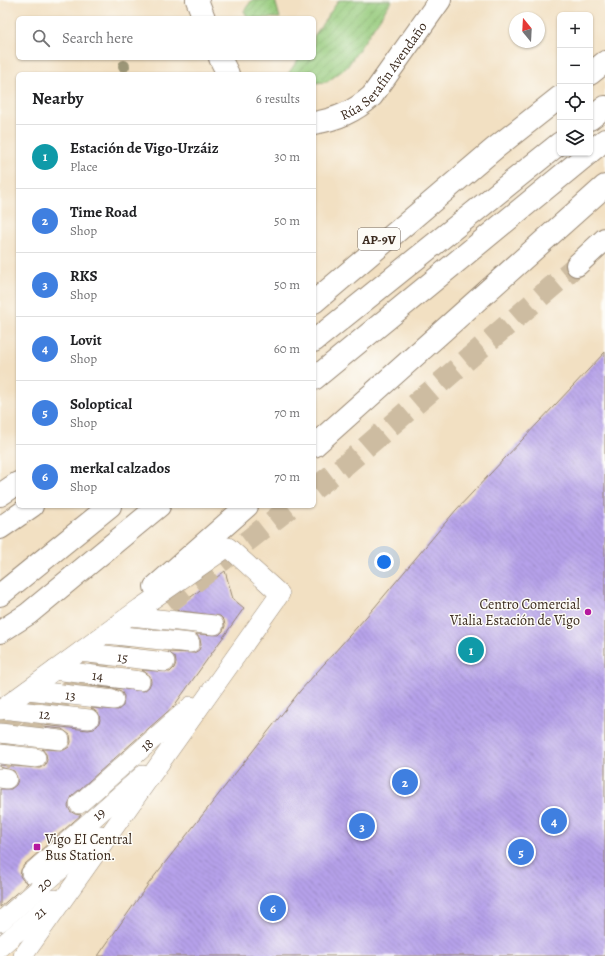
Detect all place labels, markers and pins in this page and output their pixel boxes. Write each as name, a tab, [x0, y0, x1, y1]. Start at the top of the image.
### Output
place label: Centro Comercial Vialia Estación de Vigo	[449, 595, 581, 630]
marker: Centro Comercial Vialia Estación de Vigo	[583, 607, 593, 617]
pin: 1	[458, 635, 484, 665]
pin: 2	[392, 767, 418, 797]
pin: 4	[541, 806, 567, 836]
pin: 3	[349, 811, 375, 841]
place label: Vigo EI Central Bus Station.	[44, 830, 133, 865]
pin: 5	[508, 837, 534, 867]
marker: Vigo EI Central Bus Station.	[32, 842, 42, 852]
pin: 6	[260, 893, 286, 923]

